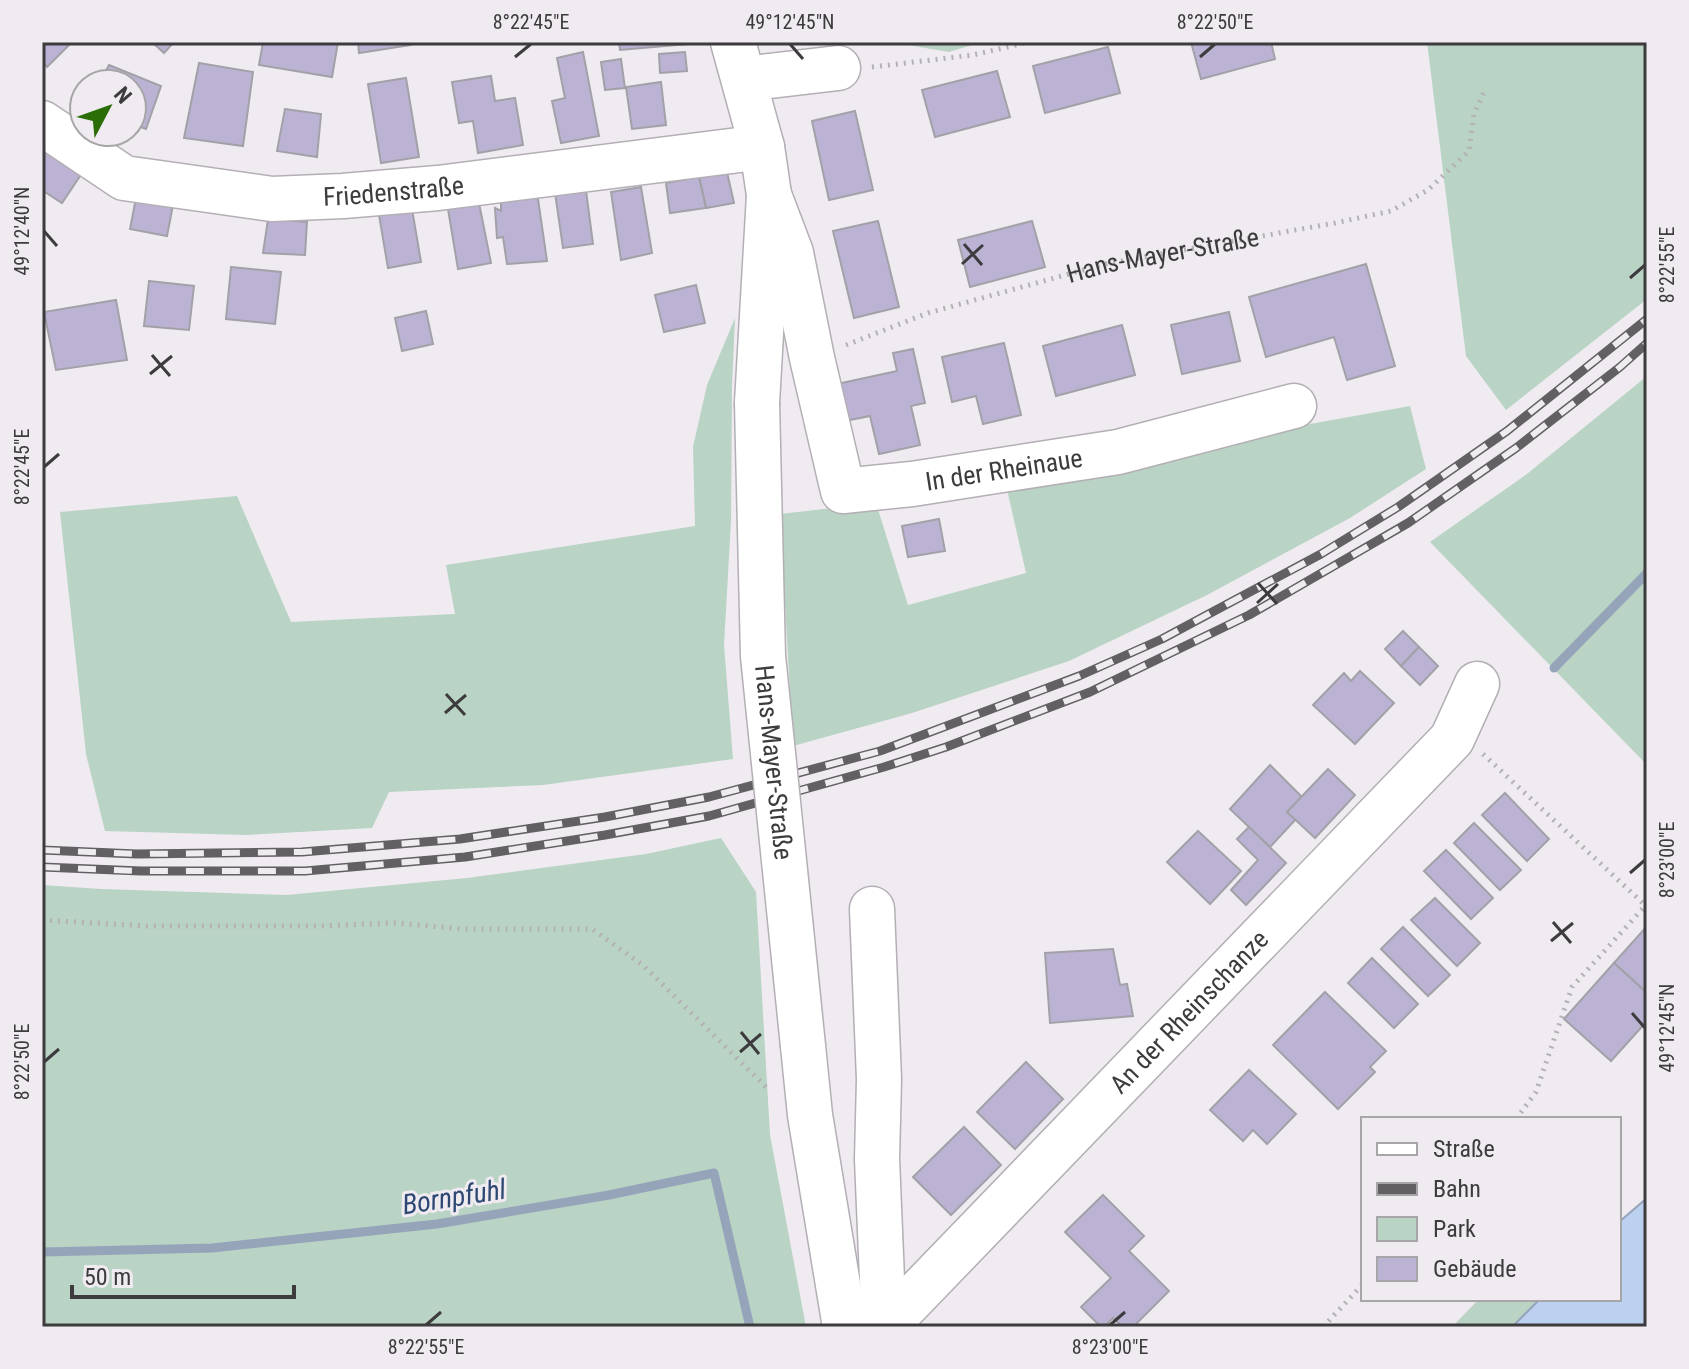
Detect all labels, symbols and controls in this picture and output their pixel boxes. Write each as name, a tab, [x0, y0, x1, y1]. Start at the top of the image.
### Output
text: 8°22'45"E	[493, 10, 569, 34]
text: 49°12'45"N	[745, 10, 835, 34]
text: 8°22'50"E	[1177, 10, 1253, 34]
north arrow	[68, 68, 148, 148]
text: N	[109, 82, 137, 108]
street label: Friedenstraße	[323, 170, 466, 212]
text: 49°12'40"N	[10, 186, 34, 276]
street label: Hans-Mayer-Straße	[1063, 222, 1261, 289]
text: 8°22'55"E	[1655, 227, 1679, 303]
text: 8°22'45"E	[10, 429, 34, 505]
street label: In der Rheinaue	[923, 443, 1084, 497]
street label: Hans-Mayer-Straße	[749, 664, 799, 861]
text: 8°23'00"E	[1655, 822, 1679, 898]
street label: An der Rheinschanze	[1104, 924, 1274, 1099]
text: 49°12'45"N	[1655, 983, 1679, 1073]
text: 8°22'50"E	[10, 1024, 34, 1100]
legend	[1361, 1117, 1621, 1301]
text: Straße	[1433, 1135, 1495, 1163]
water label: Bornpfuhl	[400, 1172, 509, 1221]
text: Bahn	[1433, 1175, 1481, 1203]
text: Park	[1433, 1215, 1476, 1243]
scale bar	[72, 1249, 294, 1299]
text: Gebäude	[1433, 1255, 1517, 1283]
text: 50 m	[84, 1263, 131, 1291]
text: 8°22'55"E	[388, 1335, 464, 1359]
text: 8°23'00"E	[1072, 1335, 1148, 1359]

